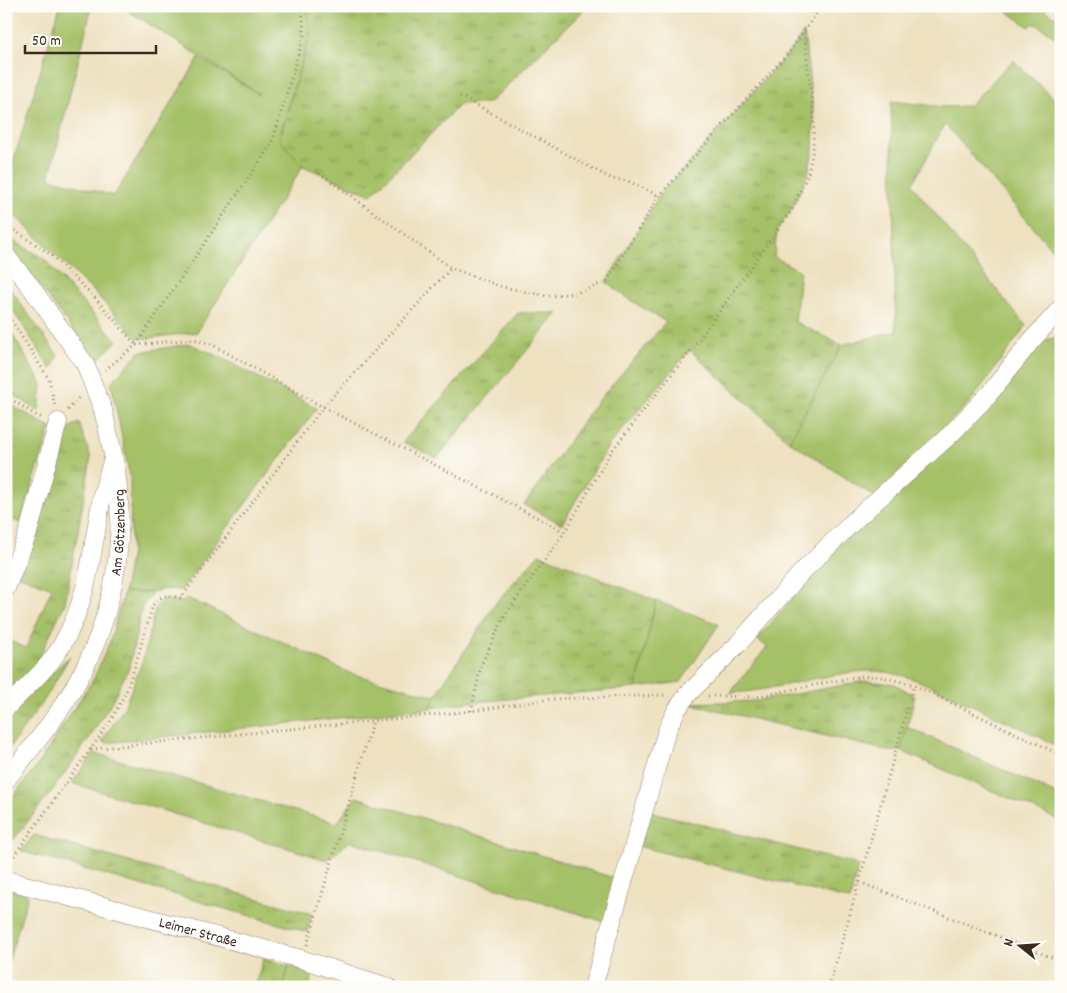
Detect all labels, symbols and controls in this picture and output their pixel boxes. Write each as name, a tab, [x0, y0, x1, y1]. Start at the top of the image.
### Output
scale bar	[25, 22, 156, 54]
text: 50 m	[32, 31, 61, 53]
street label: Am Götzenberg	[106, 488, 133, 577]
street label: Leimer Straße	[156, 912, 240, 954]
north arrow	[994, 920, 1044, 970]
text: N	[999, 936, 1020, 949]

